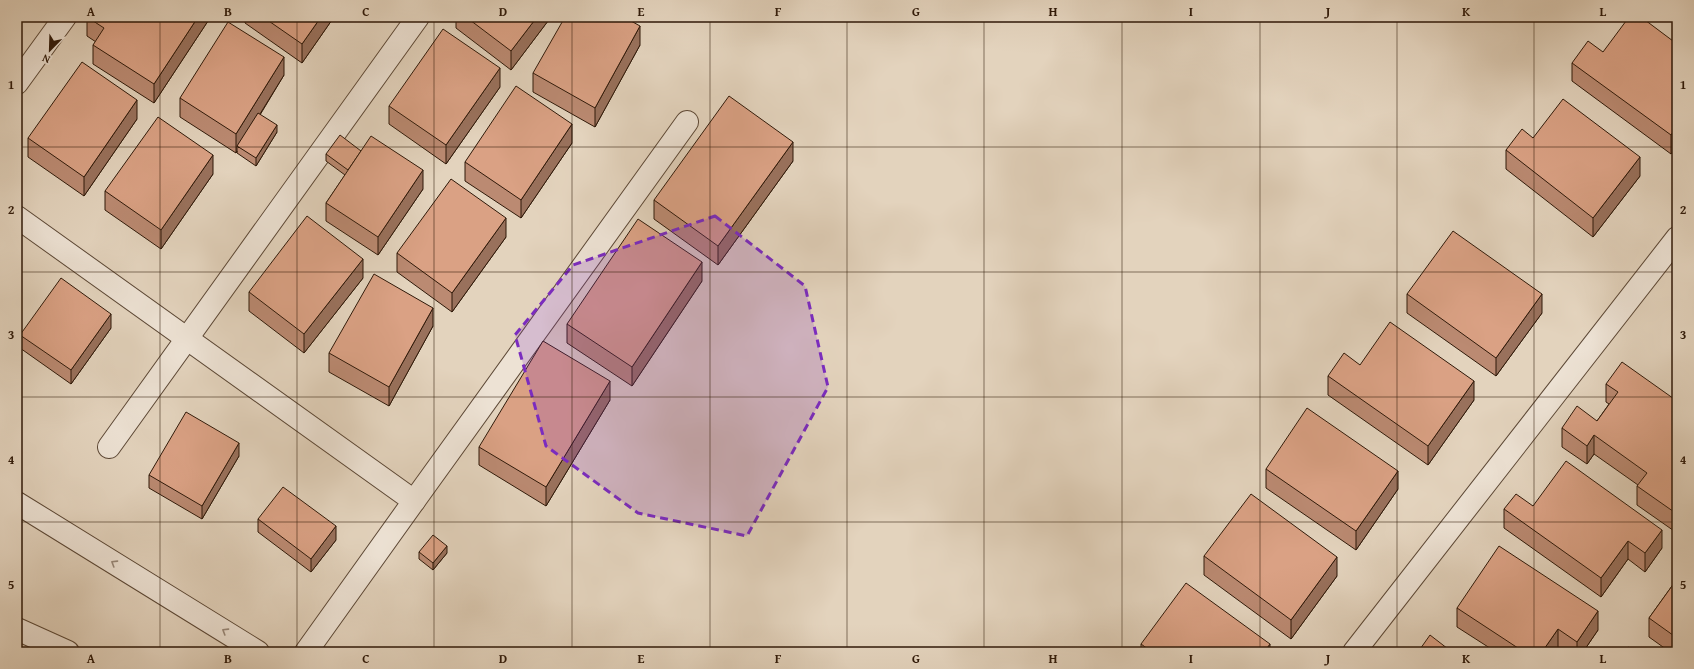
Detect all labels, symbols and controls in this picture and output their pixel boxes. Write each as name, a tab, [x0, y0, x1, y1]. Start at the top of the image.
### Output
text: A	[87, 2, 96, 21]
text: B	[224, 2, 232, 21]
text: C	[362, 2, 370, 21]
text: D	[499, 2, 507, 21]
text: E	[638, 2, 645, 21]
text: F	[775, 2, 782, 21]
text: G	[912, 2, 920, 21]
text: H	[1048, 2, 1058, 21]
text: I	[1189, 2, 1193, 21]
text: J	[1324, 2, 1331, 21]
text: K	[1462, 2, 1471, 21]
text: L	[1600, 2, 1607, 21]
north arrow	[30, 30, 70, 70]
text: N	[39, 50, 53, 68]
text: 1	[8, 75, 14, 94]
text: 1	[1680, 75, 1686, 94]
text: 2	[8, 200, 15, 219]
text: 2	[1680, 200, 1687, 219]
text: 3	[8, 325, 14, 344]
text: 3	[1680, 325, 1686, 344]
text: 4	[8, 450, 15, 469]
text: 4	[1680, 450, 1687, 469]
one-way arrow	[111, 560, 118, 568]
text: 5	[8, 575, 15, 594]
text: 5	[1680, 575, 1687, 594]
one-way arrow	[222, 629, 229, 636]
text: A	[87, 649, 96, 668]
text: B	[224, 649, 232, 668]
text: C	[362, 649, 370, 668]
text: D	[499, 649, 507, 668]
text: E	[638, 649, 645, 668]
text: F	[775, 649, 782, 668]
text: G	[912, 649, 920, 668]
text: H	[1048, 649, 1058, 668]
text: I	[1189, 649, 1193, 668]
text: J	[1324, 649, 1331, 668]
text: K	[1462, 649, 1471, 668]
text: L	[1600, 649, 1607, 668]

